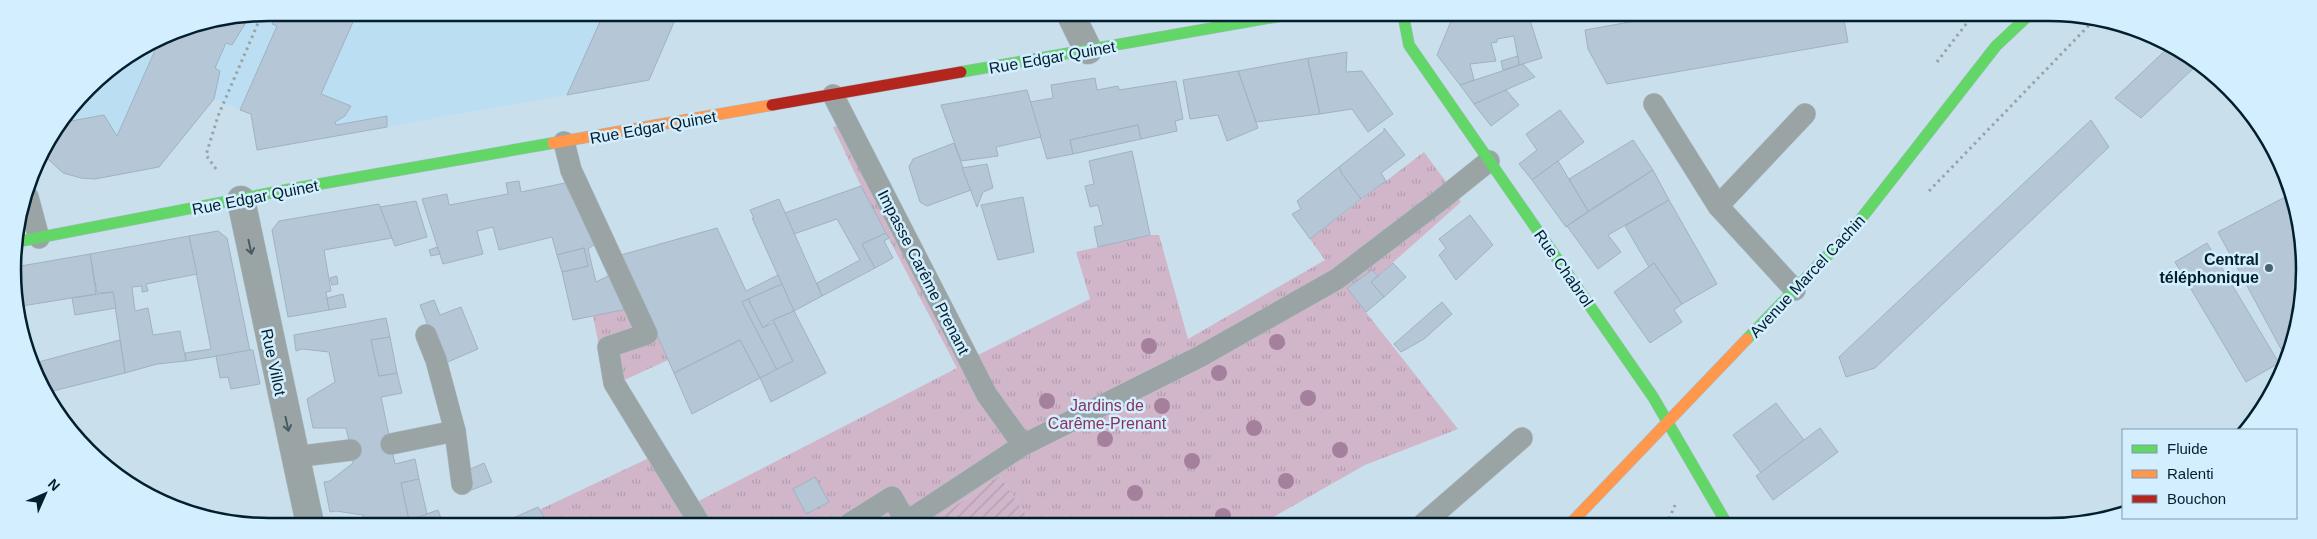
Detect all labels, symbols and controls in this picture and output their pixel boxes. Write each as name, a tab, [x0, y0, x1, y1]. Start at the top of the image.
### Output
street label: Rue Edgar Quinet	[988, 38, 1117, 77]
street label: Rue Edgar Quinet	[589, 108, 718, 147]
street label: Rue Edgar Quinet	[191, 177, 320, 218]
street label: Impasse Carême Prenant	[875, 187, 973, 358]
street label: Avenue Marcel Cachin	[1746, 212, 1868, 341]
street label: Rue Chabrol	[1531, 227, 1596, 310]
one-way arrow	[246, 239, 255, 255]
place label: Central téléphonique	[2159, 251, 2259, 286]
marker: Central téléphonique	[2263, 262, 2275, 274]
street label: Rue Villot	[258, 327, 289, 398]
park label: Jardins de Carême-Prenant	[1048, 397, 1167, 432]
one-way arrow	[283, 415, 292, 431]
legend	[2122, 429, 2297, 519]
text: Fluide	[2167, 440, 2208, 457]
text: Ralenti	[2167, 465, 2214, 482]
north arrow	[20, 469, 70, 519]
text: N	[45, 476, 63, 494]
text: Bouchon	[2167, 490, 2226, 507]

